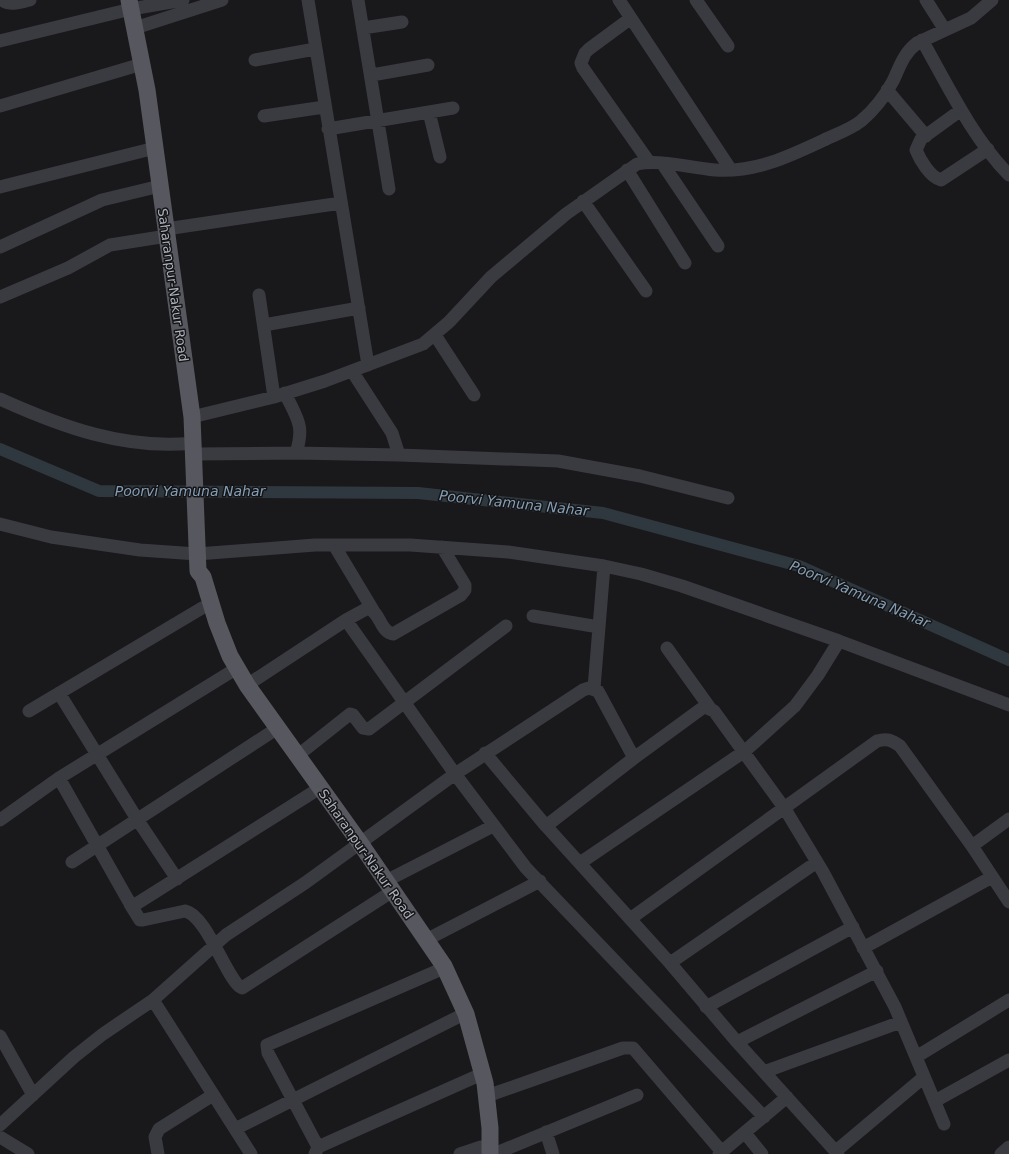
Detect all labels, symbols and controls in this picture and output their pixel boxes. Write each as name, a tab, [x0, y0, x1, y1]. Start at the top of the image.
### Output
street label: Saharanpur-Nakur Road	[155, 207, 191, 363]
water label: Poorvi Yamuna Nahar	[115, 483, 266, 499]
water label: Poorvi Yamuna Nahar	[438, 487, 591, 519]
water label: Poorvi Yamuna Nahar	[788, 557, 934, 631]
street label: Saharanpur-Nakur Road	[315, 786, 417, 922]

